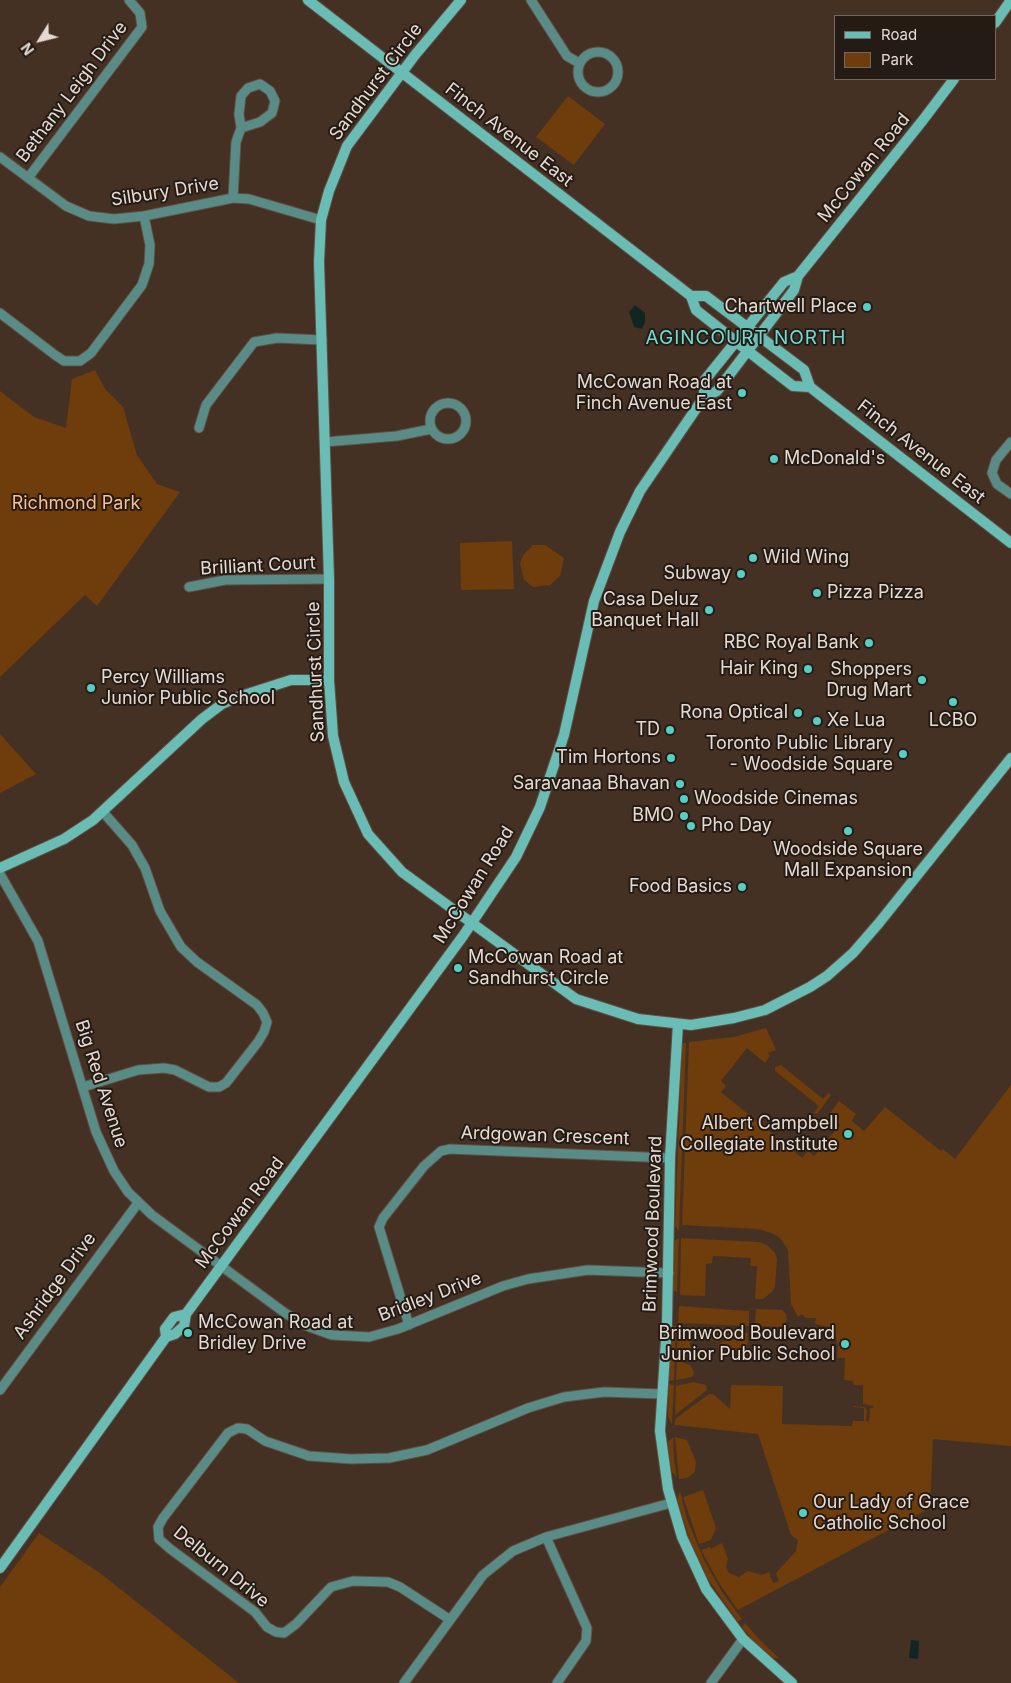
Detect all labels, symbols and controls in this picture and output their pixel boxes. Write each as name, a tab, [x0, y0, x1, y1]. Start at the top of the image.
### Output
north arrow	[15, 15, 65, 65]
legend	[834, 15, 996, 80]
street label: Bethany Leigh Drive	[12, 17, 132, 167]
street label: Sandhurst Circle	[325, 19, 427, 145]
text: Road	[881, 25, 917, 44]
text: N	[17, 40, 37, 58]
text: Park	[881, 50, 913, 69]
street label: Finch Avenue East	[441, 78, 577, 192]
street label: McCowan Road	[813, 109, 915, 227]
street label: Silbury Drive	[110, 173, 220, 211]
place label: Chartwell Place	[724, 296, 857, 318]
marker: Chartwell Place	[861, 301, 873, 313]
district label: AGINCOURT NORTH	[644, 327, 848, 349]
place label: McCowan Road at Finch Avenue East	[576, 372, 732, 414]
marker: McCowan Road at Finch Avenue East	[736, 387, 748, 399]
street label: Finch Avenue East	[853, 395, 989, 509]
place label: McDonald's	[784, 448, 885, 470]
marker: McDonald's	[768, 453, 780, 465]
park label: Richmond Park	[12, 493, 140, 515]
place label: Wild Wing	[763, 547, 849, 569]
street label: Brilliant Court	[200, 552, 316, 580]
marker: Wild Wing	[747, 552, 759, 564]
place label: Subway	[663, 563, 731, 585]
marker: Subway	[735, 568, 747, 580]
place label: Pizza Pizza	[827, 582, 924, 604]
marker: Pizza Pizza	[811, 587, 823, 599]
place label: Casa Deluz Banquet Hall	[591, 589, 699, 632]
street label: Sandhurst Circle	[303, 601, 329, 743]
marker: Casa Deluz Banquet Hall	[703, 604, 715, 616]
place label: RBC Royal Bank	[724, 632, 859, 654]
marker: RBC Royal Bank	[863, 637, 875, 649]
place label: Hair King	[720, 658, 798, 680]
place label: Shoppers Drug Mart	[826, 659, 912, 702]
marker: Hair King	[802, 663, 814, 675]
place label: Percy Williams Junior Public School	[101, 667, 275, 710]
marker: Shoppers Drug Mart	[916, 674, 928, 686]
marker: Percy Williams Junior Public School	[85, 682, 97, 694]
marker: LCBO	[947, 696, 959, 708]
place label: Rona Optical	[680, 702, 788, 724]
marker: Rona Optical	[792, 707, 804, 719]
place label: Xe Lua	[827, 710, 885, 732]
place label: LCBO	[929, 710, 977, 732]
marker: Xe Lua	[811, 715, 823, 727]
place label: TD	[635, 719, 660, 741]
marker: TD	[664, 724, 676, 736]
place label: Toronto Public Library - Woodside Square	[706, 733, 893, 776]
place label: Tim Hortons	[556, 747, 661, 769]
marker: Toronto Public Library - Woodside Square	[897, 748, 909, 760]
marker: Tim Hortons	[665, 752, 677, 764]
place label: Saravanaa Bhavan	[513, 773, 670, 795]
marker: Saravanaa Bhavan	[674, 778, 686, 790]
place label: Woodside Cinemas	[694, 788, 858, 810]
marker: Woodside Cinemas	[678, 793, 690, 805]
place label: BMO	[632, 805, 674, 827]
marker: BMO	[678, 810, 690, 822]
place label: Pho Day	[701, 815, 772, 837]
marker: Pho Day	[685, 820, 697, 832]
street label: McCowan Road	[429, 822, 519, 948]
marker: Woodside Square Mall Expansion	[842, 825, 854, 837]
place label: Woodside Square Mall Expansion	[773, 839, 923, 882]
place label: Food Basics	[629, 876, 732, 898]
marker: Food Basics	[736, 881, 748, 893]
place label: McCowan Road at Sandhurst Circle	[468, 947, 623, 990]
marker: McCowan Road at Sandhurst Circle	[452, 962, 464, 974]
street label: Big Red Avenue	[70, 1017, 132, 1151]
place label: Albert Campbell Collegiate Institute	[680, 1113, 838, 1156]
street label: Ardgowan Crescent	[460, 1122, 630, 1150]
marker: Albert Campbell Collegiate Institute	[842, 1128, 854, 1140]
street label: Brimwood Boulevard	[639, 1135, 667, 1313]
street label: McCowan Road	[191, 1153, 289, 1273]
street label: Ashridge Drive	[9, 1229, 101, 1343]
street label: Bridley Drive	[375, 1267, 485, 1327]
place label: McCowan Road at Bridley Drive	[198, 1312, 353, 1355]
place label: Brimwood Boulevard Junior Public School	[659, 1323, 835, 1366]
marker: McCowan Road at Bridley Drive	[182, 1327, 194, 1339]
marker: Brimwood Boulevard Junior Public School	[839, 1338, 851, 1350]
place label: Our Lady of Grace Catholic School	[813, 1492, 969, 1535]
marker: Our Lady of Grace Catholic School	[797, 1507, 809, 1519]
street label: Delburn Drive	[169, 1522, 273, 1612]

